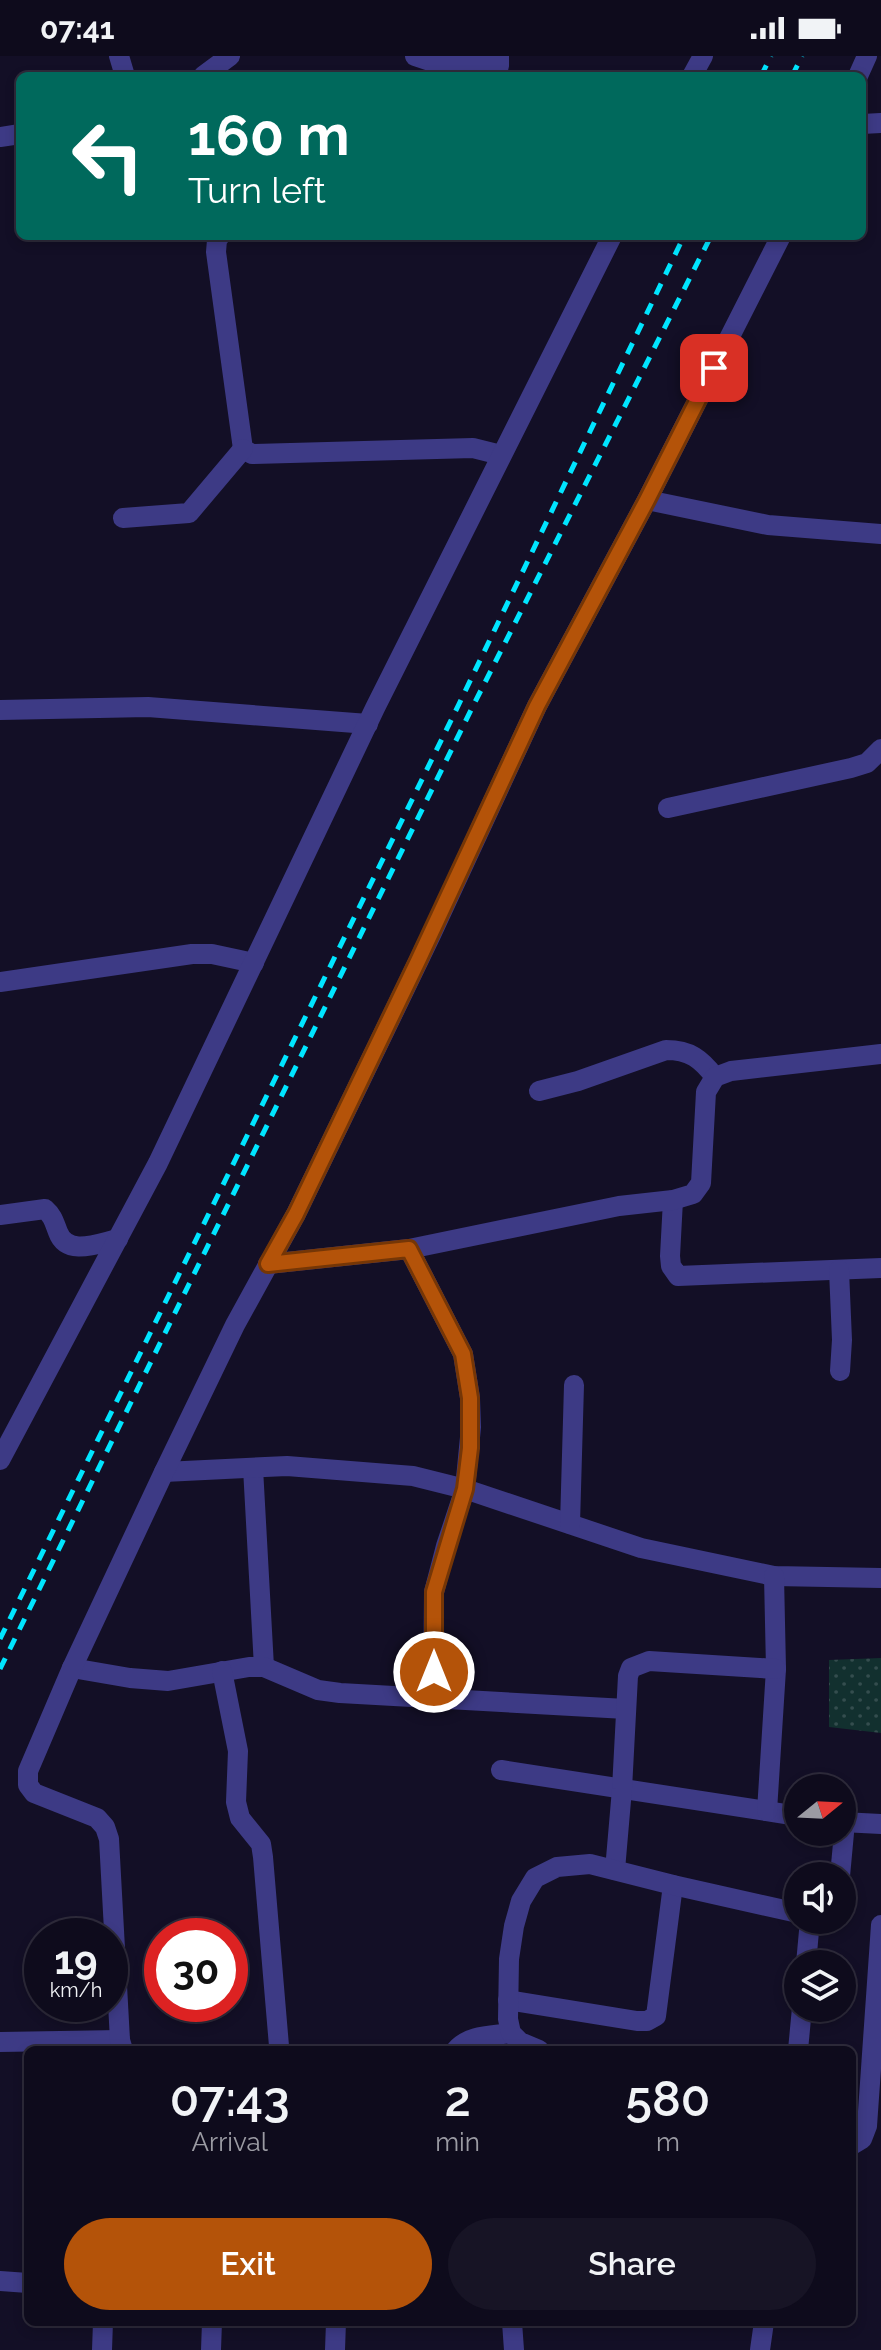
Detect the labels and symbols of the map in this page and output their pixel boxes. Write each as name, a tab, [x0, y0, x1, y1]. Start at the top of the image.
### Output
pin	[680, 334, 748, 402]
position arrow	[392, 1630, 476, 1714]
north arrow	[784, 1774, 856, 1846]
speed limit sign: 30	[144, 1918, 248, 2022]

